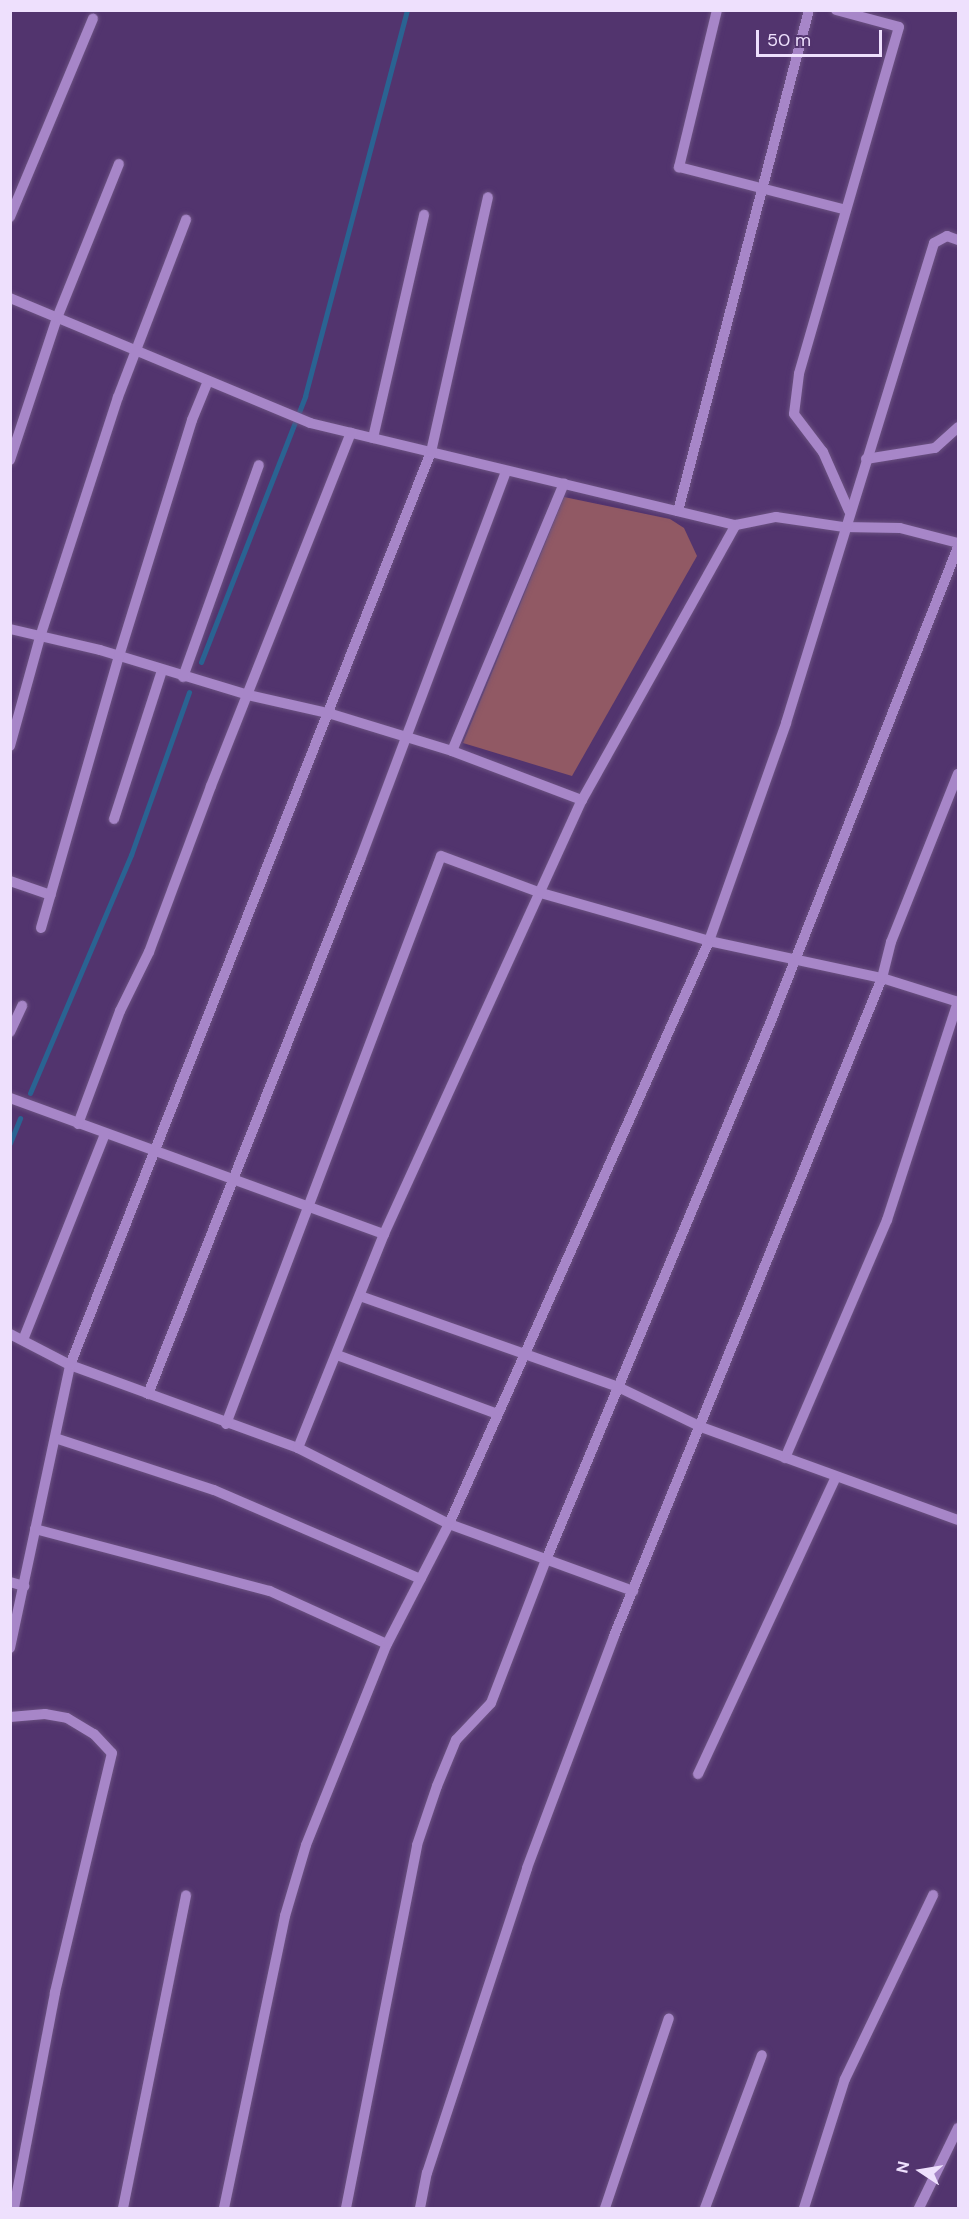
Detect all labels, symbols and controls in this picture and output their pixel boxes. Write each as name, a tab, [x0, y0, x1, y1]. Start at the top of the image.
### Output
scale bar	[759, 18, 885, 56]
text: 50 m	[767, 28, 811, 52]
north arrow	[891, 2141, 951, 2201]
text: N	[891, 2159, 914, 2175]

